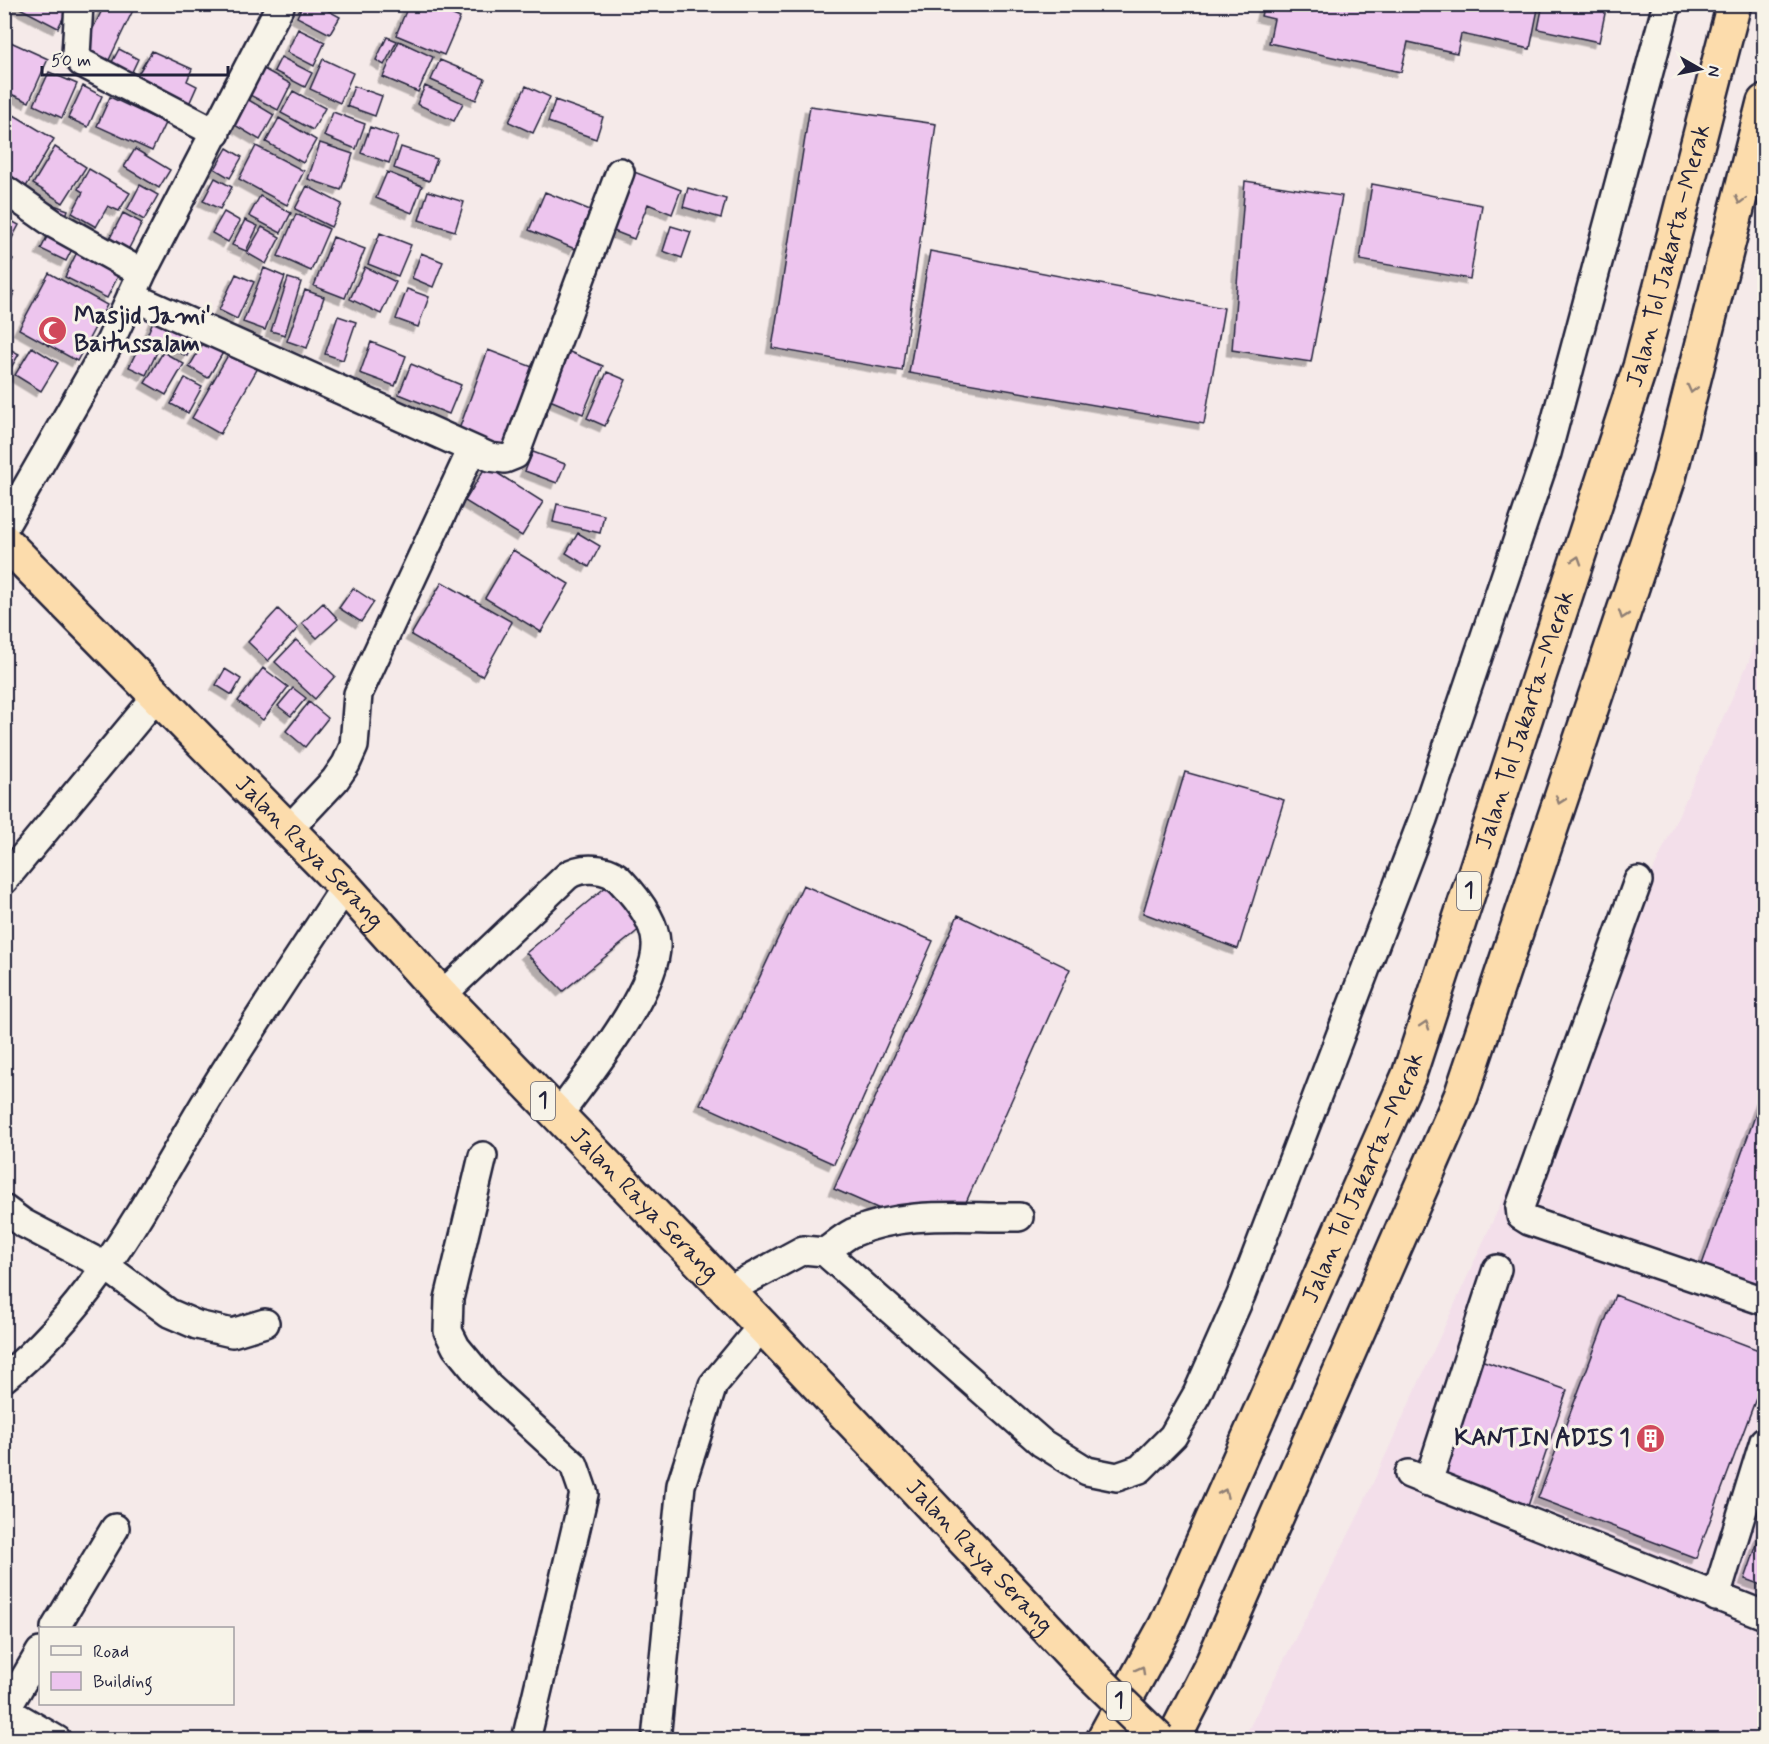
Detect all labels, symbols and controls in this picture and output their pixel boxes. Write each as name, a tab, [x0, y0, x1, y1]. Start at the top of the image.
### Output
scale bar	[42, 39, 228, 77]
north arrow	[1670, 39, 1730, 99]
text: 50 m	[51, 49, 91, 73]
text: N	[1702, 64, 1725, 78]
street label: Jalan Tol Jakarta–Merak	[1619, 121, 1718, 391]
one-way arrow	[1734, 195, 1747, 205]
place label: Masjid Jami' Baitussalam	[74, 301, 211, 360]
mosque icon: Masjid Jami' Baitussalam	[37, 314, 69, 346]
one-way arrow	[1686, 384, 1699, 394]
one-way arrow	[1570, 555, 1582, 566]
street label: Jalan Tol Jakarta–Merak	[1468, 586, 1582, 853]
one-way arrow	[1617, 609, 1630, 620]
street label: Jalan Raya Serang	[228, 769, 391, 937]
one-way arrow	[1555, 794, 1568, 805]
road number: 1	[1457, 872, 1481, 910]
one-way arrow	[1418, 1020, 1430, 1031]
street label: Jalan Tol Jakarta–Merak	[1295, 1048, 1431, 1308]
road number: 1	[531, 1082, 555, 1120]
street label: Jalan Raya Serang	[563, 1121, 726, 1289]
building icon: KANTIN ADIS 1	[1635, 1422, 1667, 1454]
place label: KANTIN ADIS 1	[1454, 1423, 1630, 1454]
street label: Jalan Raya Serang	[899, 1472, 1060, 1642]
one-way arrow	[1217, 1489, 1229, 1500]
legend	[39, 1627, 234, 1705]
text: Road	[93, 1640, 129, 1664]
one-way arrow	[1134, 1666, 1145, 1676]
text: Building	[93, 1670, 153, 1696]
road number: 1	[1107, 1682, 1131, 1720]

